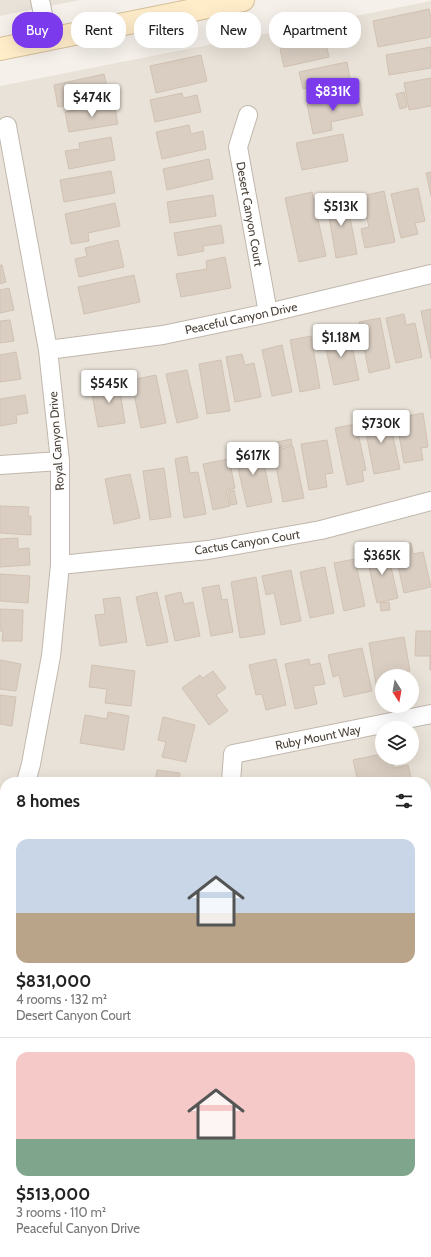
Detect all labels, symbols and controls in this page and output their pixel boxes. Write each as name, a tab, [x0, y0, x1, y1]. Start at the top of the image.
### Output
chip: Buy	[12, 12, 63, 48]
chip: Rent	[71, 12, 126, 48]
chip: Filters	[134, 12, 198, 48]
chip: New	[206, 12, 261, 48]
chip: Apartment	[269, 12, 361, 48]
pin: $831K	[305, 78, 361, 112]
text: $831K	[315, 83, 351, 99]
pin: $474K	[64, 84, 120, 118]
text: $474K	[73, 89, 111, 105]
street label: Desert Canyon Court	[233, 160, 267, 268]
pin: $513K	[313, 193, 369, 227]
text: $513K	[324, 198, 358, 214]
street label: Peaceful Canyon Drive	[183, 299, 299, 337]
pin: $1.18M	[308, 324, 374, 358]
text: $1.18M	[322, 329, 360, 345]
pin: $545K	[81, 370, 137, 404]
text: $545K	[90, 375, 128, 391]
street label: Royal Canyon Drive	[45, 391, 67, 491]
pin: $730K	[353, 410, 409, 444]
text: $730K	[362, 415, 400, 431]
pin: $617K	[225, 442, 281, 476]
text: $617K	[236, 447, 270, 463]
street label: Cactus Canyon Court	[193, 526, 301, 558]
pin: $365K	[354, 542, 410, 576]
text: $365K	[364, 547, 401, 563]
north arrow	[375, 669, 419, 713]
map controls	[375, 669, 419, 765]
street label: Ruby Mount Way	[274, 721, 362, 753]
button: layers	[375, 721, 419, 765]
icon: filters	[393, 790, 415, 812]
text: 8 homes	[16, 791, 80, 811]
icon: home	[180, 865, 252, 937]
text: $831,000	[16, 971, 91, 991]
text: 4 rooms · 132 m²	[16, 991, 107, 1007]
text: Desert Canyon Court	[16, 1007, 131, 1023]
icon: home	[180, 1078, 252, 1150]
text: $513,000	[16, 1184, 90, 1204]
text: 3 rooms · 110 m²	[16, 1204, 106, 1220]
text: Peaceful Canyon Drive	[16, 1220, 140, 1236]

